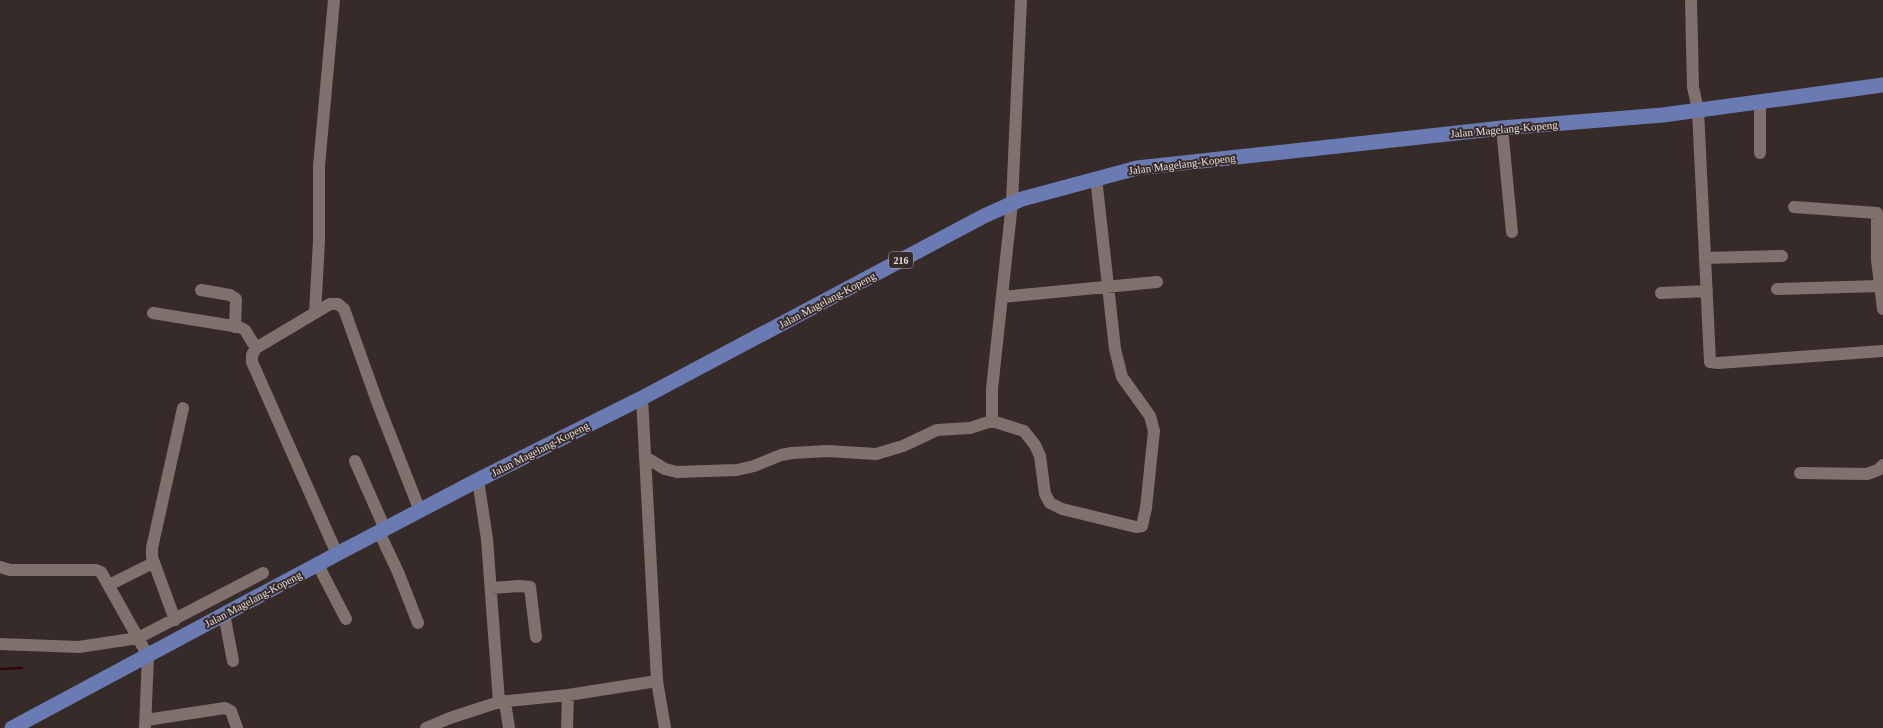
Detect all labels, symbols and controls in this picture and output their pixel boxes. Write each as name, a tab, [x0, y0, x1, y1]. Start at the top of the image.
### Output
street label: Jalan Magelang-Kopeng	[1450, 118, 1559, 140]
street label: Jalan Magelang-Kopeng	[1128, 151, 1237, 177]
road number: 216	[889, 252, 913, 268]
street label: Jalan Magelang-Kopeng	[777, 269, 878, 331]
street label: Jalan Magelang-Kopeng	[489, 419, 591, 479]
street label: Jalan Magelang-Kopeng	[203, 568, 304, 630]

